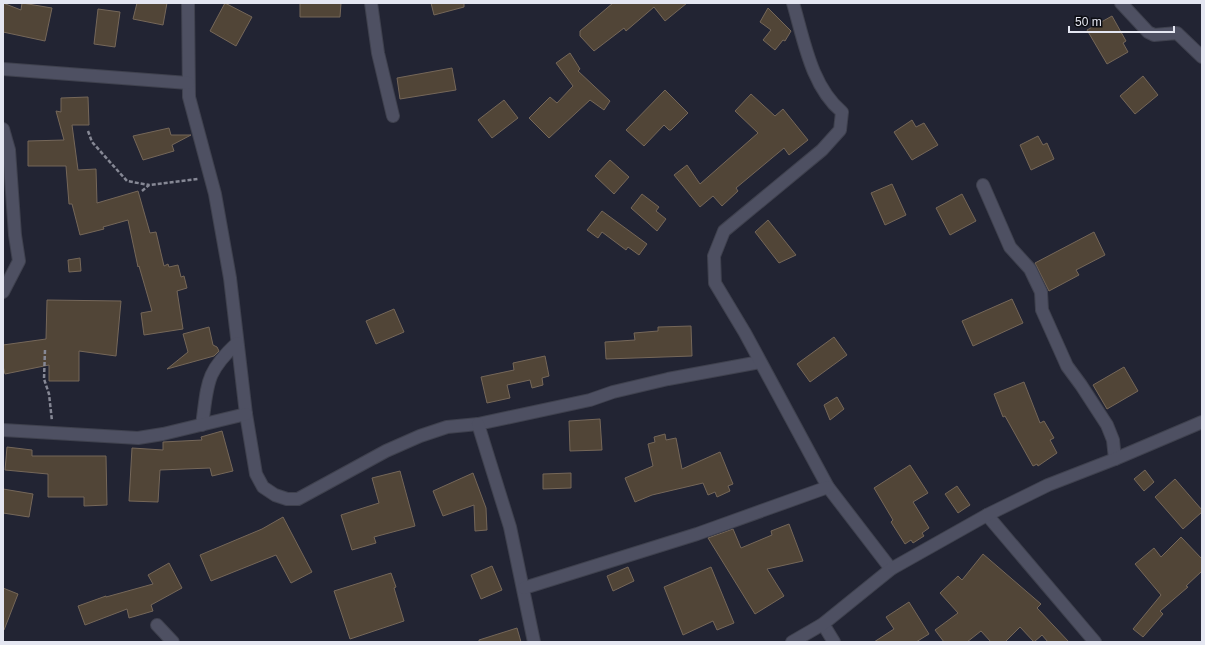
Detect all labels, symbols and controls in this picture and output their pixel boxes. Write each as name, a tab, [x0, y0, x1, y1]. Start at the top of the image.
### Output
scale bar	[1069, 8, 1174, 34]
text: 50 m	[1075, 15, 1102, 29]

